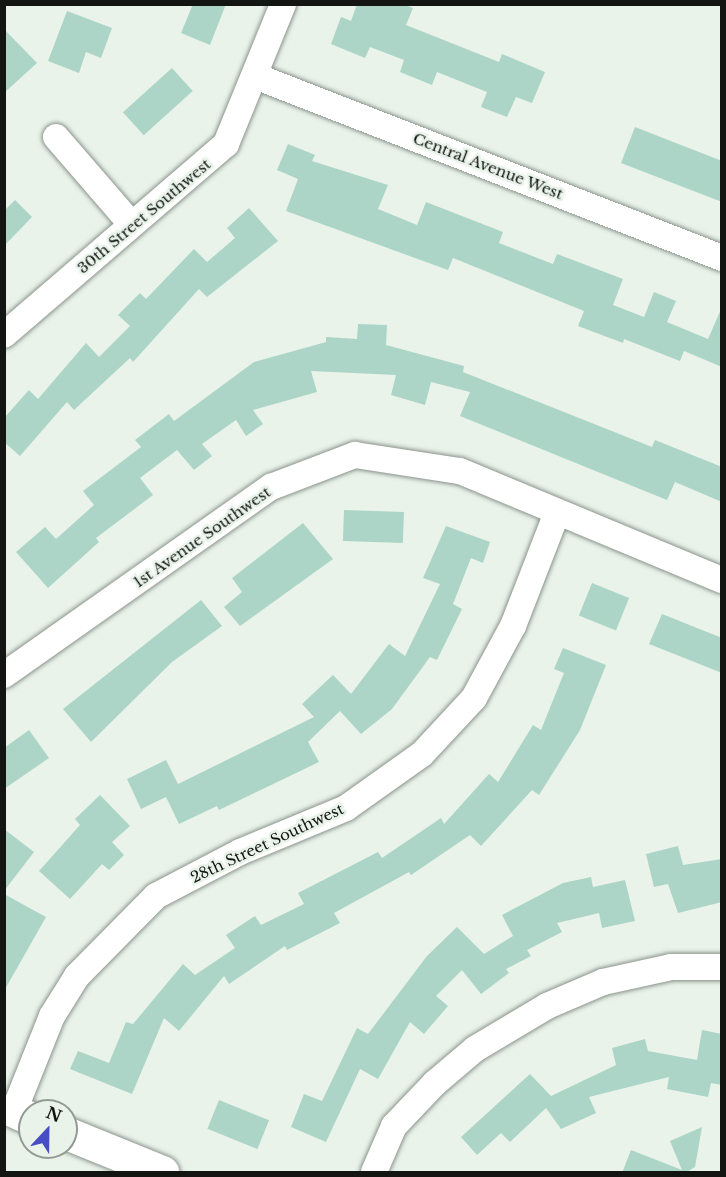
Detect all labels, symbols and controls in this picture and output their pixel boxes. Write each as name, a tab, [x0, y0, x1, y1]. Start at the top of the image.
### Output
street label: Central Avenue West	[410, 129, 566, 203]
street label: 30th Street Southwest	[74, 155, 214, 277]
street label: 1st Avenue Southwest	[130, 483, 274, 591]
street label: 28th Street Southwest	[188, 800, 346, 886]
north arrow	[18, 1099, 78, 1159]
text: N	[43, 1102, 65, 1126]

